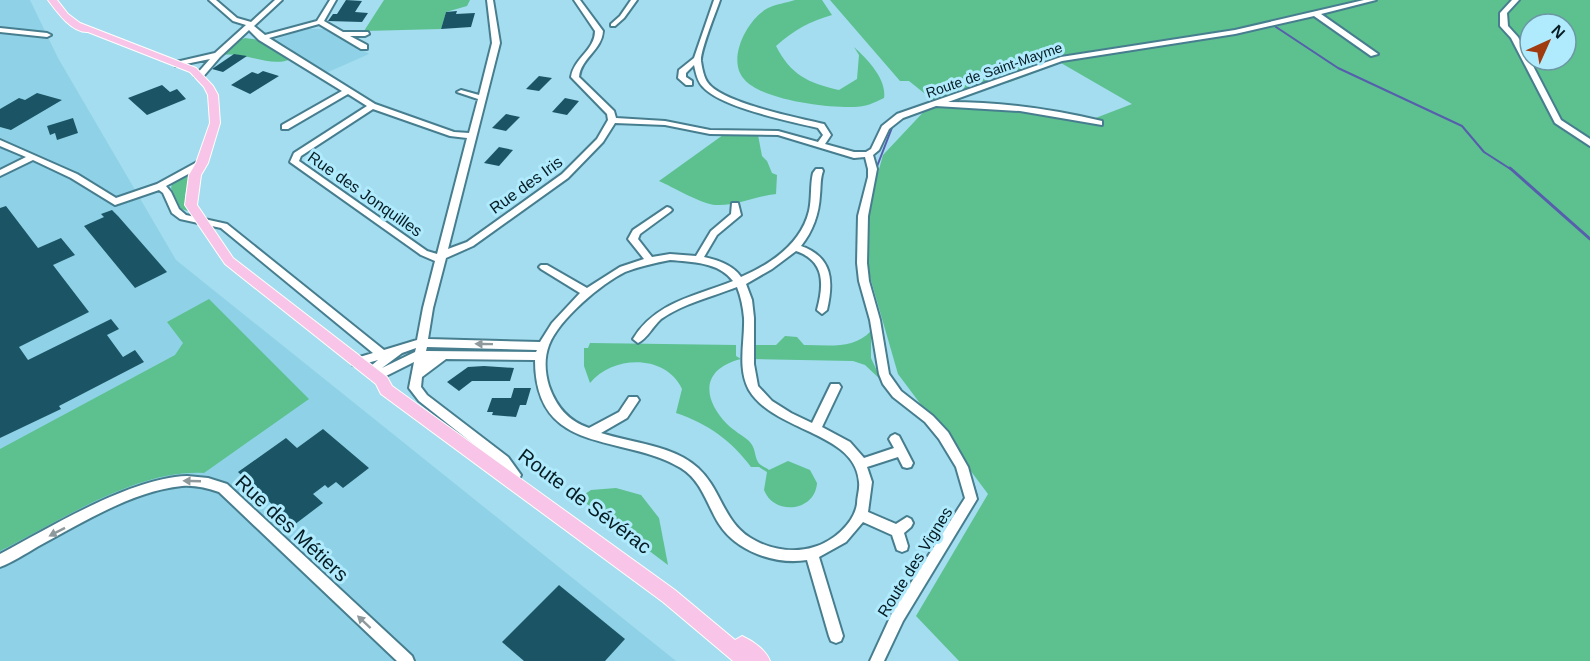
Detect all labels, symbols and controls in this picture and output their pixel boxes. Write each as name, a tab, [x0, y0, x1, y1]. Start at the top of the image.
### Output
north arrow	[1518, 12, 1578, 72]
text: N	[1548, 22, 1568, 42]
street label: Route de Saint-Mayme	[924, 39, 1064, 101]
street label: Rue des Jonquilles	[305, 148, 425, 240]
street label: Rue des Iris	[486, 153, 566, 217]
one-way arrow	[475, 340, 494, 349]
street label: Route de Sévérac	[514, 444, 656, 558]
street label: Rue des Métiers	[231, 470, 353, 586]
one-way arrow	[183, 477, 202, 486]
street label: Route des Vignes	[874, 504, 956, 620]
one-way arrow	[48, 527, 65, 537]
one-way arrow	[356, 615, 371, 629]

